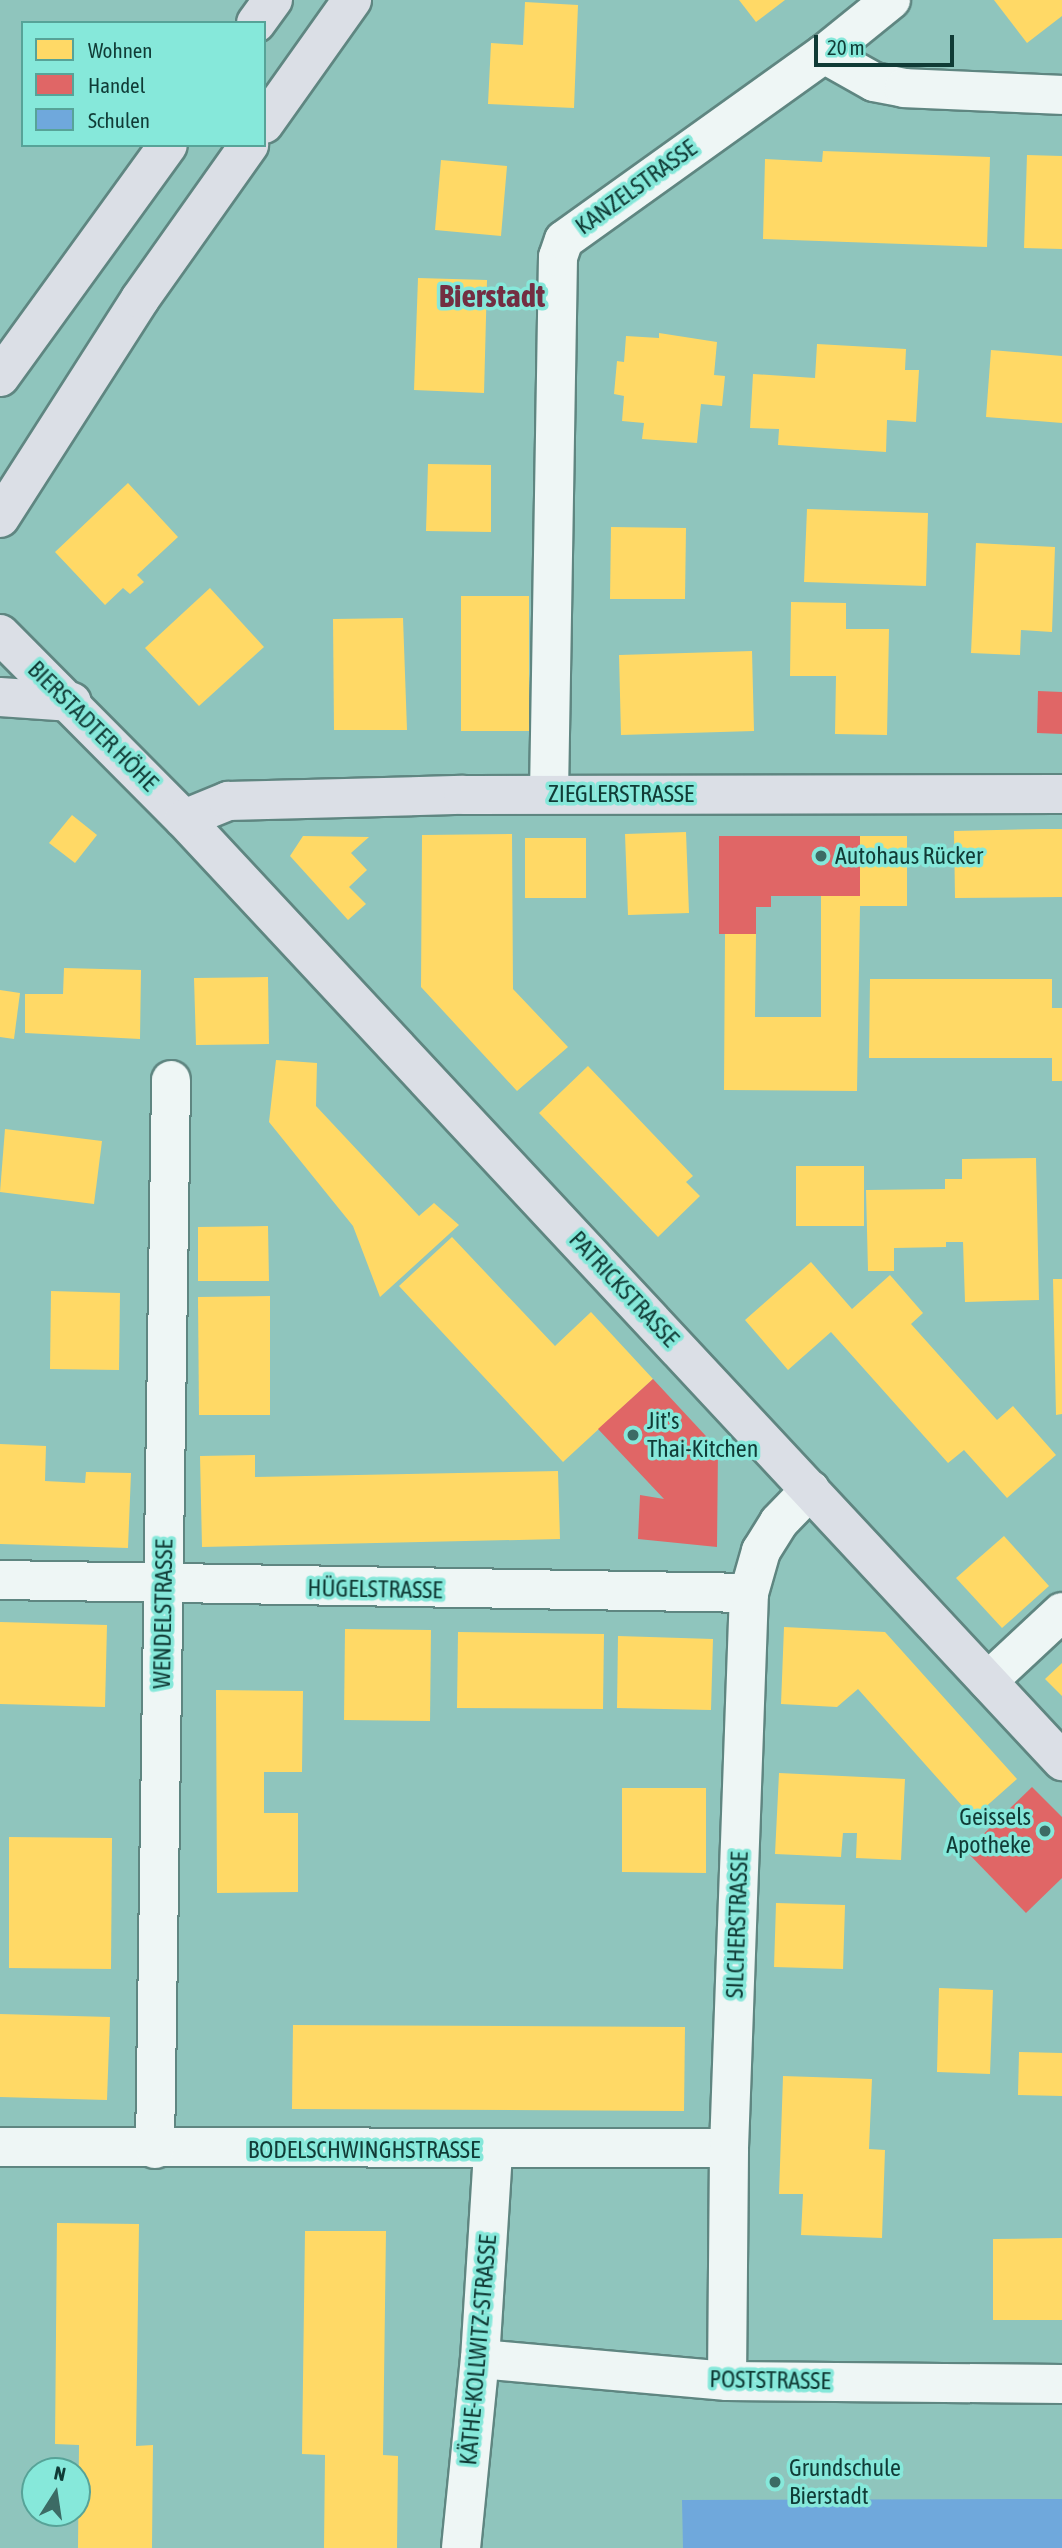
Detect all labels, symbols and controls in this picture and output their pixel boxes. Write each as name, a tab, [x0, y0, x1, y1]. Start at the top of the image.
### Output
legend	[21, 21, 266, 147]
scale bar	[817, 21, 957, 65]
text: 20 m	[827, 35, 865, 59]
text: Wohnen	[88, 38, 153, 62]
text: Handel	[88, 73, 145, 97]
text: Schulen	[88, 108, 150, 132]
street label: KANZELSTRASSE	[570, 133, 702, 241]
district label: Bierstadt	[439, 277, 545, 315]
street label: BIERSTADTER HÖHE	[22, 655, 164, 797]
street label: ZIEGLERSTRASSE	[548, 780, 694, 808]
place label: Autohaus Rücker	[835, 842, 983, 870]
marker: Autohaus Rücker	[813, 848, 829, 864]
street label: PATRICKSTRASSE	[563, 1225, 685, 1353]
place label: Jit's Thai-Kitchen	[647, 1407, 758, 1463]
marker: Jit's Thai-Kitchen	[625, 1427, 641, 1443]
street label: WENDELSTRASSE	[147, 1539, 179, 1689]
street label: HÜGELSTRASSE	[307, 1573, 443, 1605]
place label: Geissels Apotheke	[946, 1803, 1031, 1859]
marker: Geissels Apotheke	[1037, 1823, 1053, 1839]
street label: SILCHERSTRASSE	[720, 1851, 754, 1999]
street label: BODELSCHWINGHSTRASSE	[248, 2136, 480, 2164]
street label: KÄTHE-KOLLWITZ-STRASSE	[454, 2234, 502, 2466]
street label: POSTSTRASSE	[709, 2365, 831, 2395]
place label: Grundschule Bierstadt	[789, 2454, 901, 2510]
north arrow	[21, 2457, 91, 2527]
text: N	[52, 2461, 68, 2485]
marker: Grundschule Bierstadt	[767, 2474, 783, 2490]

